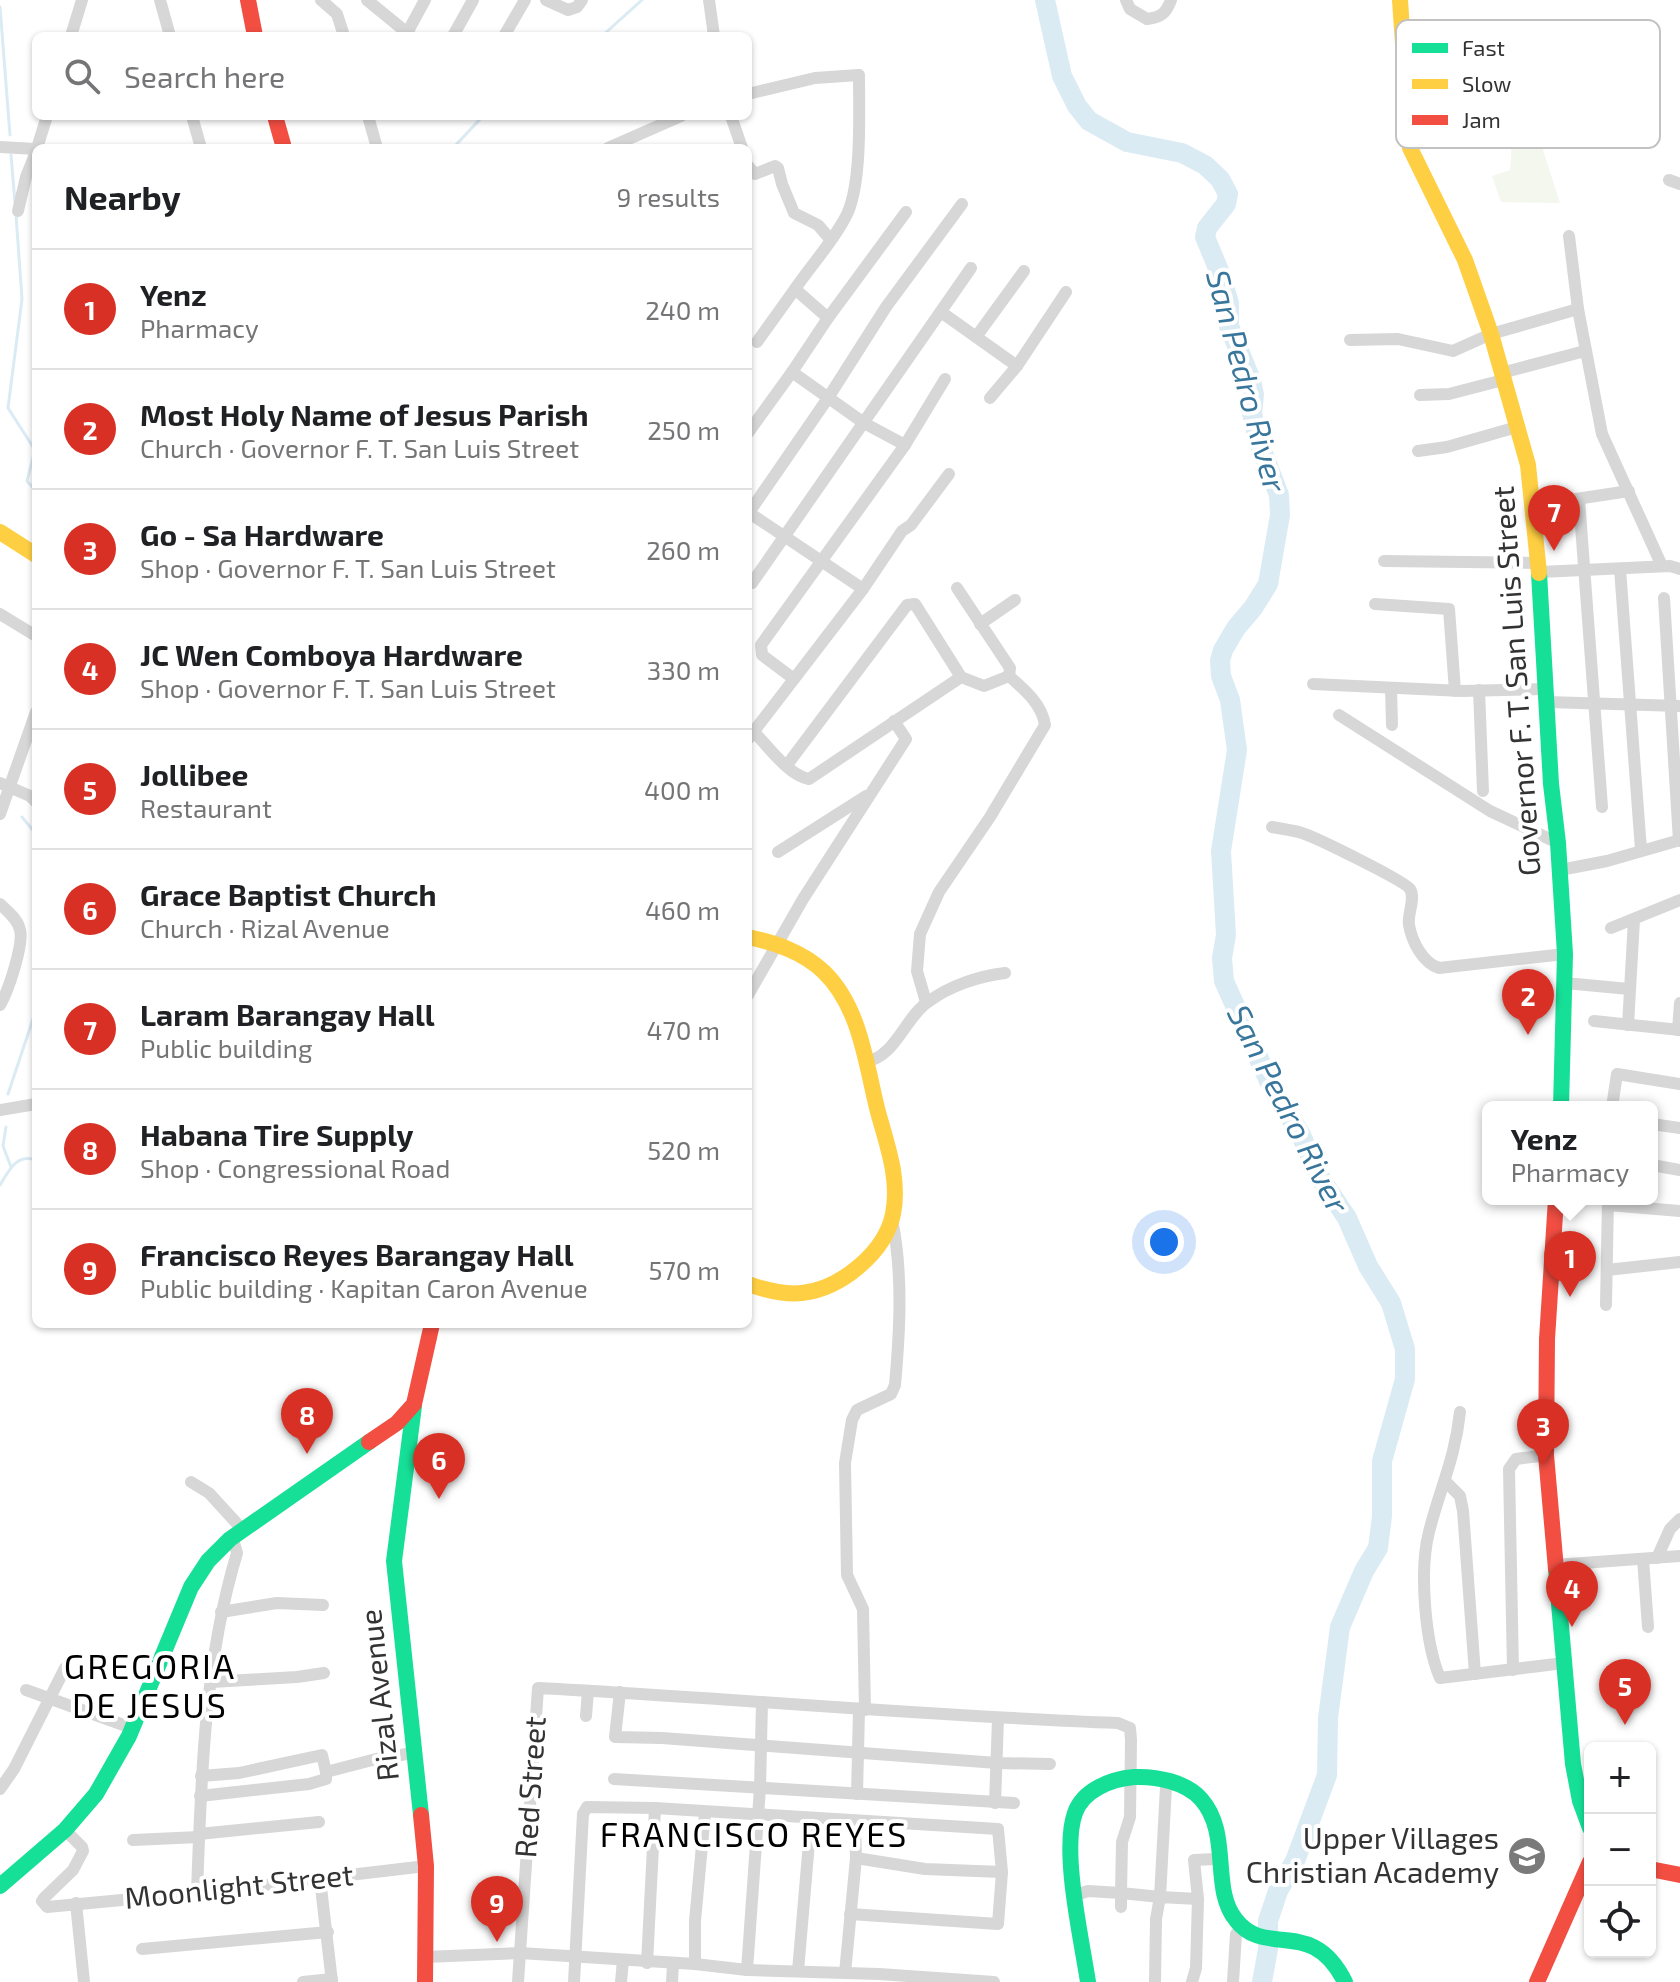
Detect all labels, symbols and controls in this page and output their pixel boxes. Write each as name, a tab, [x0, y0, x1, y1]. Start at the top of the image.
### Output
legend	[1396, 20, 1660, 148]
search box	[32, 32, 752, 120]
text: Fast	[1462, 34, 1505, 60]
icon: search	[60, 54, 104, 98]
text: Search here	[124, 58, 285, 94]
text: Slow	[1462, 70, 1511, 96]
text: Jam	[1462, 106, 1501, 132]
text: Nearby	[64, 176, 181, 217]
text: 9 results	[617, 181, 720, 212]
water label: San Pedro River	[1200, 265, 1296, 497]
text: Yenz	[140, 276, 207, 312]
text: 1	[84, 294, 96, 325]
text: 240 m	[645, 294, 720, 325]
text: Pharmacy	[140, 312, 259, 343]
text: Most Holy Name of Jesus Parish	[140, 396, 589, 432]
text: 2	[82, 414, 98, 445]
text: 250 m	[647, 414, 720, 445]
text: Church · Governor F. T. San Luis Street	[140, 432, 579, 463]
street label: Governor F. T. San Luis Street	[1483, 485, 1547, 877]
pin: 7	[1528, 485, 1580, 551]
text: Go - Sa Hardware	[140, 516, 384, 552]
text: 3	[83, 534, 97, 565]
text: 260 m	[646, 534, 720, 565]
text: Shop · Governor F. T. San Luis Street	[140, 552, 556, 583]
text: JC Wen Comboya Hardware	[140, 636, 523, 672]
text: 4	[82, 654, 98, 685]
text: 330 m	[647, 654, 720, 685]
text: Shop · Governor F. T. San Luis Street	[140, 672, 556, 703]
text: Jollibee	[140, 756, 248, 792]
text: 5	[83, 774, 97, 805]
text: 400 m	[644, 774, 720, 805]
text: Restaurant	[140, 792, 272, 823]
text: Grace Baptist Church	[140, 876, 437, 912]
text: 6	[82, 894, 98, 925]
text: 460 m	[645, 894, 720, 925]
text: Church · Rizal Avenue	[140, 912, 390, 943]
pin: 2	[1502, 969, 1554, 1035]
text: Laram Barangay Hall	[140, 996, 435, 1032]
water label: San Pedro River	[1221, 998, 1359, 1220]
text: 7	[83, 1014, 97, 1045]
text: 470 m	[646, 1014, 720, 1045]
text: Public building	[140, 1032, 312, 1063]
popup	[1482, 1101, 1658, 1205]
text: Habana Tire Supply	[140, 1116, 413, 1152]
text: Yenz	[1511, 1120, 1578, 1156]
text: 8	[82, 1134, 98, 1165]
text: 520 m	[647, 1134, 720, 1165]
text: Shop · Congressional Road	[140, 1152, 450, 1183]
text: Pharmacy	[1511, 1156, 1629, 1187]
your location	[1144, 1222, 1184, 1262]
pin: 1	[1544, 1231, 1596, 1297]
text: Francisco Reyes Barangay Hall	[140, 1236, 574, 1272]
text: 9	[82, 1254, 98, 1285]
text: 570 m	[648, 1254, 720, 1285]
text: Public building · Kapitan Caron Avenue	[140, 1272, 588, 1303]
pin: 8	[281, 1388, 333, 1454]
pin: 3	[1517, 1399, 1569, 1465]
pin: 6	[413, 1433, 465, 1499]
pin: 4	[1546, 1561, 1598, 1627]
street label: Rizal Avenue	[351, 1608, 405, 1783]
district label: GREGORIA DE JESUS	[64, 1645, 236, 1725]
pin: 5	[1599, 1659, 1651, 1725]
street label: Red Street	[506, 1715, 552, 1859]
map controls	[1584, 1742, 1656, 1958]
button: +	[1584, 1742, 1656, 1814]
district label: FRANCISCO REYES	[600, 1813, 908, 1854]
button: −	[1584, 1814, 1656, 1886]
place label: Upper Villages Christian Academy	[1246, 1819, 1499, 1889]
school or university icon: Upper Villages Christian Academy	[1506, 1835, 1548, 1877]
street label: Moonlight Street	[123, 1855, 355, 1915]
pin: 9	[471, 1876, 523, 1942]
button: locate	[1584, 1886, 1656, 1958]

